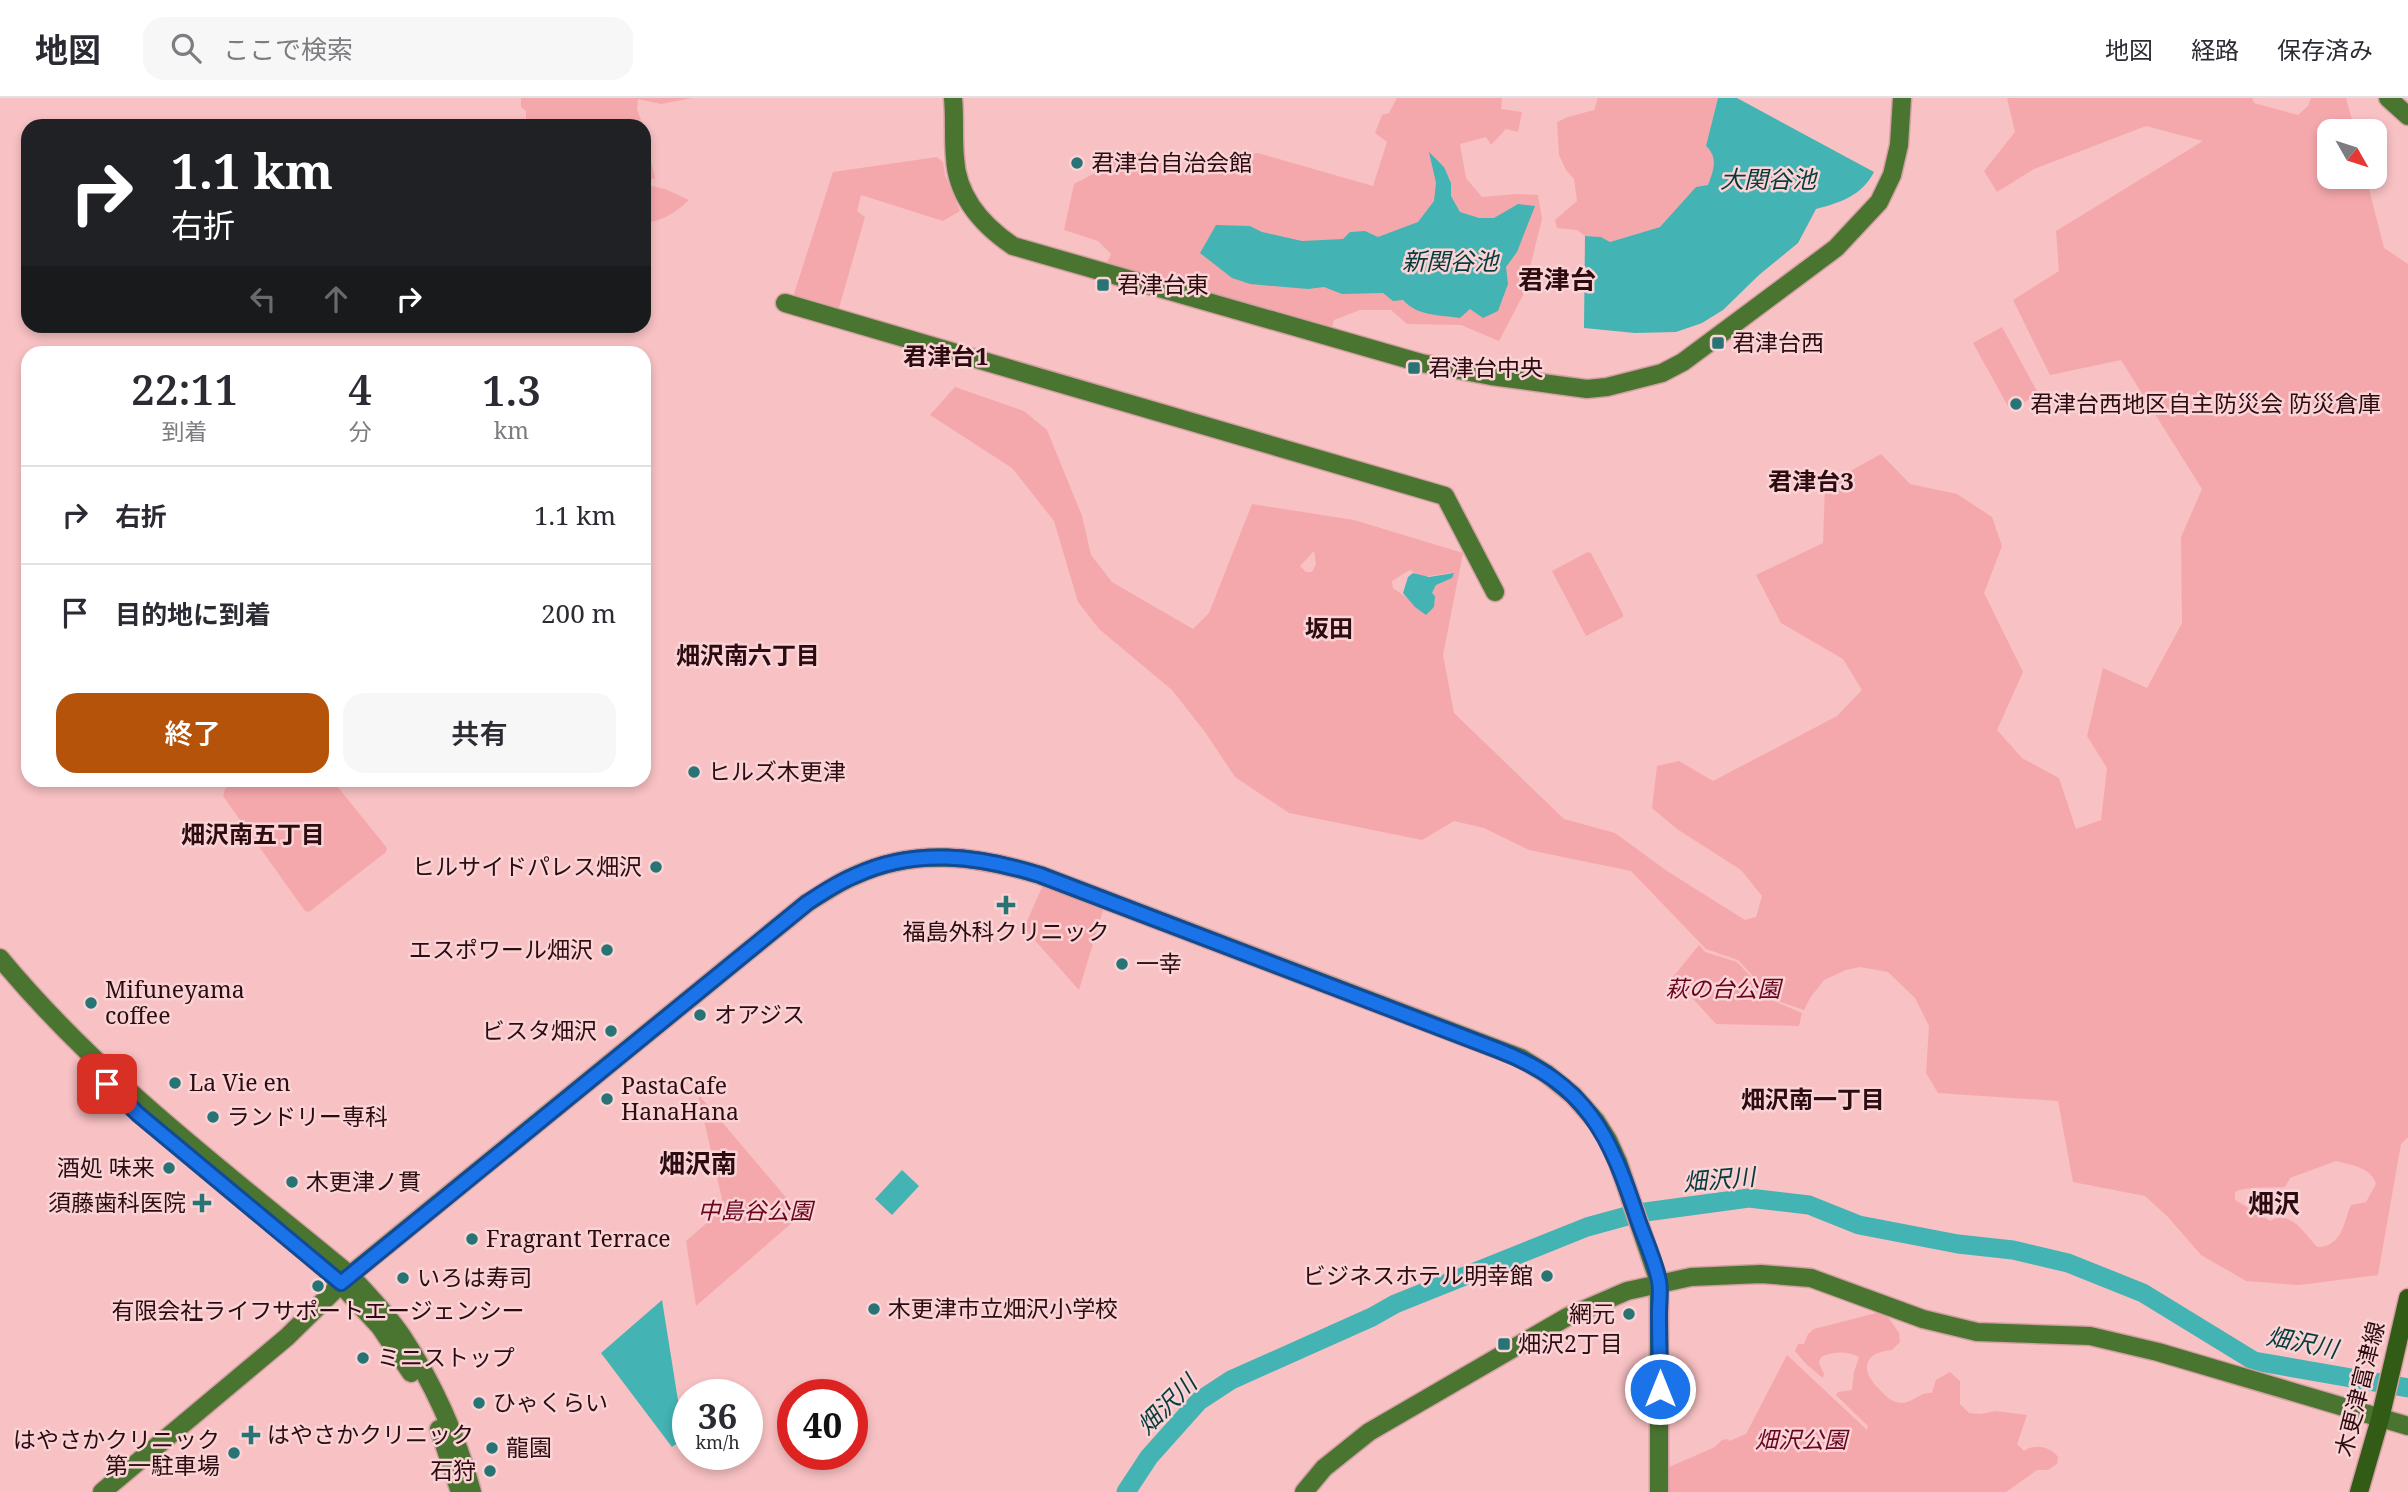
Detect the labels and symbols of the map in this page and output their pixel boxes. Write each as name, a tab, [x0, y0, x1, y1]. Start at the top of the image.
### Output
north arrow	[2317, 119, 2387, 189]
place label: 君津台自治会館	[1091, 146, 1252, 178]
marker: 君津台自治会館	[1069, 155, 1085, 171]
water label: 大関谷池	[1720, 162, 1818, 195]
water label: 新関谷池	[1402, 244, 1500, 277]
district label: 君津台	[1518, 261, 1596, 297]
place label: 君津台東	[1117, 268, 1209, 300]
marker: 君津台東	[1095, 277, 1111, 293]
place label: 君津台西	[1732, 326, 1824, 358]
marker: 君津台西	[1710, 335, 1726, 351]
district label: 君津台1	[903, 339, 989, 372]
place label: 君津台中央	[1428, 351, 1543, 383]
marker: 君津台中央	[1406, 360, 1422, 376]
place label: 君津台西地区自主防災会 防災倉庫	[2030, 387, 2381, 419]
marker: 君津台西地区自主防災会 防災倉庫	[2008, 396, 2024, 412]
district label: 君津台3	[1768, 464, 1854, 497]
district label: 坂田	[1305, 611, 1353, 644]
district label: 畑沢南六丁目	[676, 638, 820, 671]
place label: ヒルズ木更津	[708, 755, 846, 787]
marker: ヒルズ木更津	[686, 764, 702, 780]
district label: 畑沢南五丁目	[181, 817, 325, 850]
place label: ヒルサイドパレス畑沢	[412, 850, 642, 882]
marker: ヒルサイドパレス畑沢	[648, 859, 664, 875]
marker: 福島外科クリニック	[996, 895, 1016, 915]
place label: 福島外科クリニック	[903, 915, 1110, 947]
place label: エスポワール畑沢	[409, 933, 593, 965]
marker: エスポワール畑沢	[599, 942, 615, 958]
place label: 一幸	[1136, 947, 1182, 979]
marker: 一幸	[1114, 956, 1130, 972]
park label: 萩の台公園	[1666, 972, 1784, 1004]
place label: Mifuneyama coffee	[105, 973, 245, 1031]
marker: Mifuneyama coffee	[83, 995, 99, 1011]
place label: オアジス	[714, 998, 805, 1030]
marker: オアジス	[692, 1007, 708, 1023]
place label: ビスタ畑沢	[482, 1014, 597, 1046]
marker: ビスタ畑沢	[603, 1023, 619, 1039]
pin	[77, 1054, 137, 1114]
place label: La Vie en	[189, 1066, 291, 1098]
place label: PastaCafe HanaHana	[621, 1069, 739, 1127]
marker: La Vie en	[167, 1075, 183, 1091]
district label: 畑沢南一丁目	[1741, 1082, 1885, 1115]
marker: PastaCafe HanaHana	[599, 1091, 615, 1107]
place label: ランドリー専科	[227, 1100, 388, 1132]
marker: ランドリー専科	[205, 1109, 221, 1125]
district label: 畑沢南	[659, 1145, 737, 1181]
place label: 酒処 味来	[57, 1151, 155, 1183]
water label: 畑沢川	[1682, 1159, 1759, 1198]
marker: 酒処 味来	[161, 1160, 177, 1176]
place label: 木更津ノ貫	[306, 1165, 421, 1197]
marker: 木更津ノ貫	[284, 1174, 300, 1190]
district label: 畑沢	[2248, 1185, 2300, 1221]
place label: 須藤歯科医院	[48, 1186, 186, 1218]
marker: 須藤歯科医院	[192, 1193, 212, 1213]
park label: 中島谷公園	[698, 1194, 816, 1226]
place label: Fragrant Terrace	[486, 1222, 671, 1254]
marker: Fragrant Terrace	[464, 1231, 480, 1247]
place label: ビジネスホテル明幸館	[1303, 1259, 1533, 1291]
place label: いろは寿司	[417, 1261, 532, 1293]
marker: ビジネスホテル明幸館	[1539, 1268, 1555, 1284]
marker: いろは寿司	[395, 1270, 411, 1286]
marker: 有限会社ライフサポートエージェンシー	[310, 1278, 326, 1294]
place label: 木更津市立畑沢小学校	[888, 1292, 1118, 1324]
place label: 有限会社ライフサポートエージェンシー	[111, 1294, 525, 1326]
place label: 網元	[1569, 1297, 1615, 1329]
marker: 木更津市立畑沢小学校	[866, 1301, 882, 1317]
marker: 網元	[1621, 1306, 1637, 1322]
water label: 畑沢川	[2264, 1318, 2344, 1365]
street label: 木更津富津線	[2327, 1318, 2391, 1460]
place label: 畑沢2丁目	[1518, 1327, 1623, 1359]
marker: 畑沢2丁目	[1496, 1336, 1512, 1352]
place label: ミニストップ	[377, 1341, 515, 1373]
marker: ミニストップ	[355, 1350, 371, 1366]
position arrow	[1623, 1352, 1697, 1426]
water label: 畑沢川	[1129, 1365, 1205, 1441]
speed limit sign: 40	[777, 1379, 868, 1470]
place label: ひゃくらい	[493, 1386, 608, 1418]
marker: ひゃくらい	[471, 1395, 487, 1411]
place label: はやさかクリニック	[267, 1418, 474, 1450]
place label: はやさかクリニック 第一駐車場	[13, 1423, 220, 1481]
park label: 畑沢公園	[1755, 1423, 1850, 1455]
marker: はやさかクリニック	[241, 1425, 261, 1445]
place label: 龍園	[506, 1431, 552, 1463]
marker: 龍園	[484, 1440, 500, 1456]
marker: はやさかクリニック 第一駐車場	[226, 1445, 242, 1461]
place label: 石狩	[430, 1454, 476, 1486]
marker: 石狩	[482, 1463, 498, 1479]

